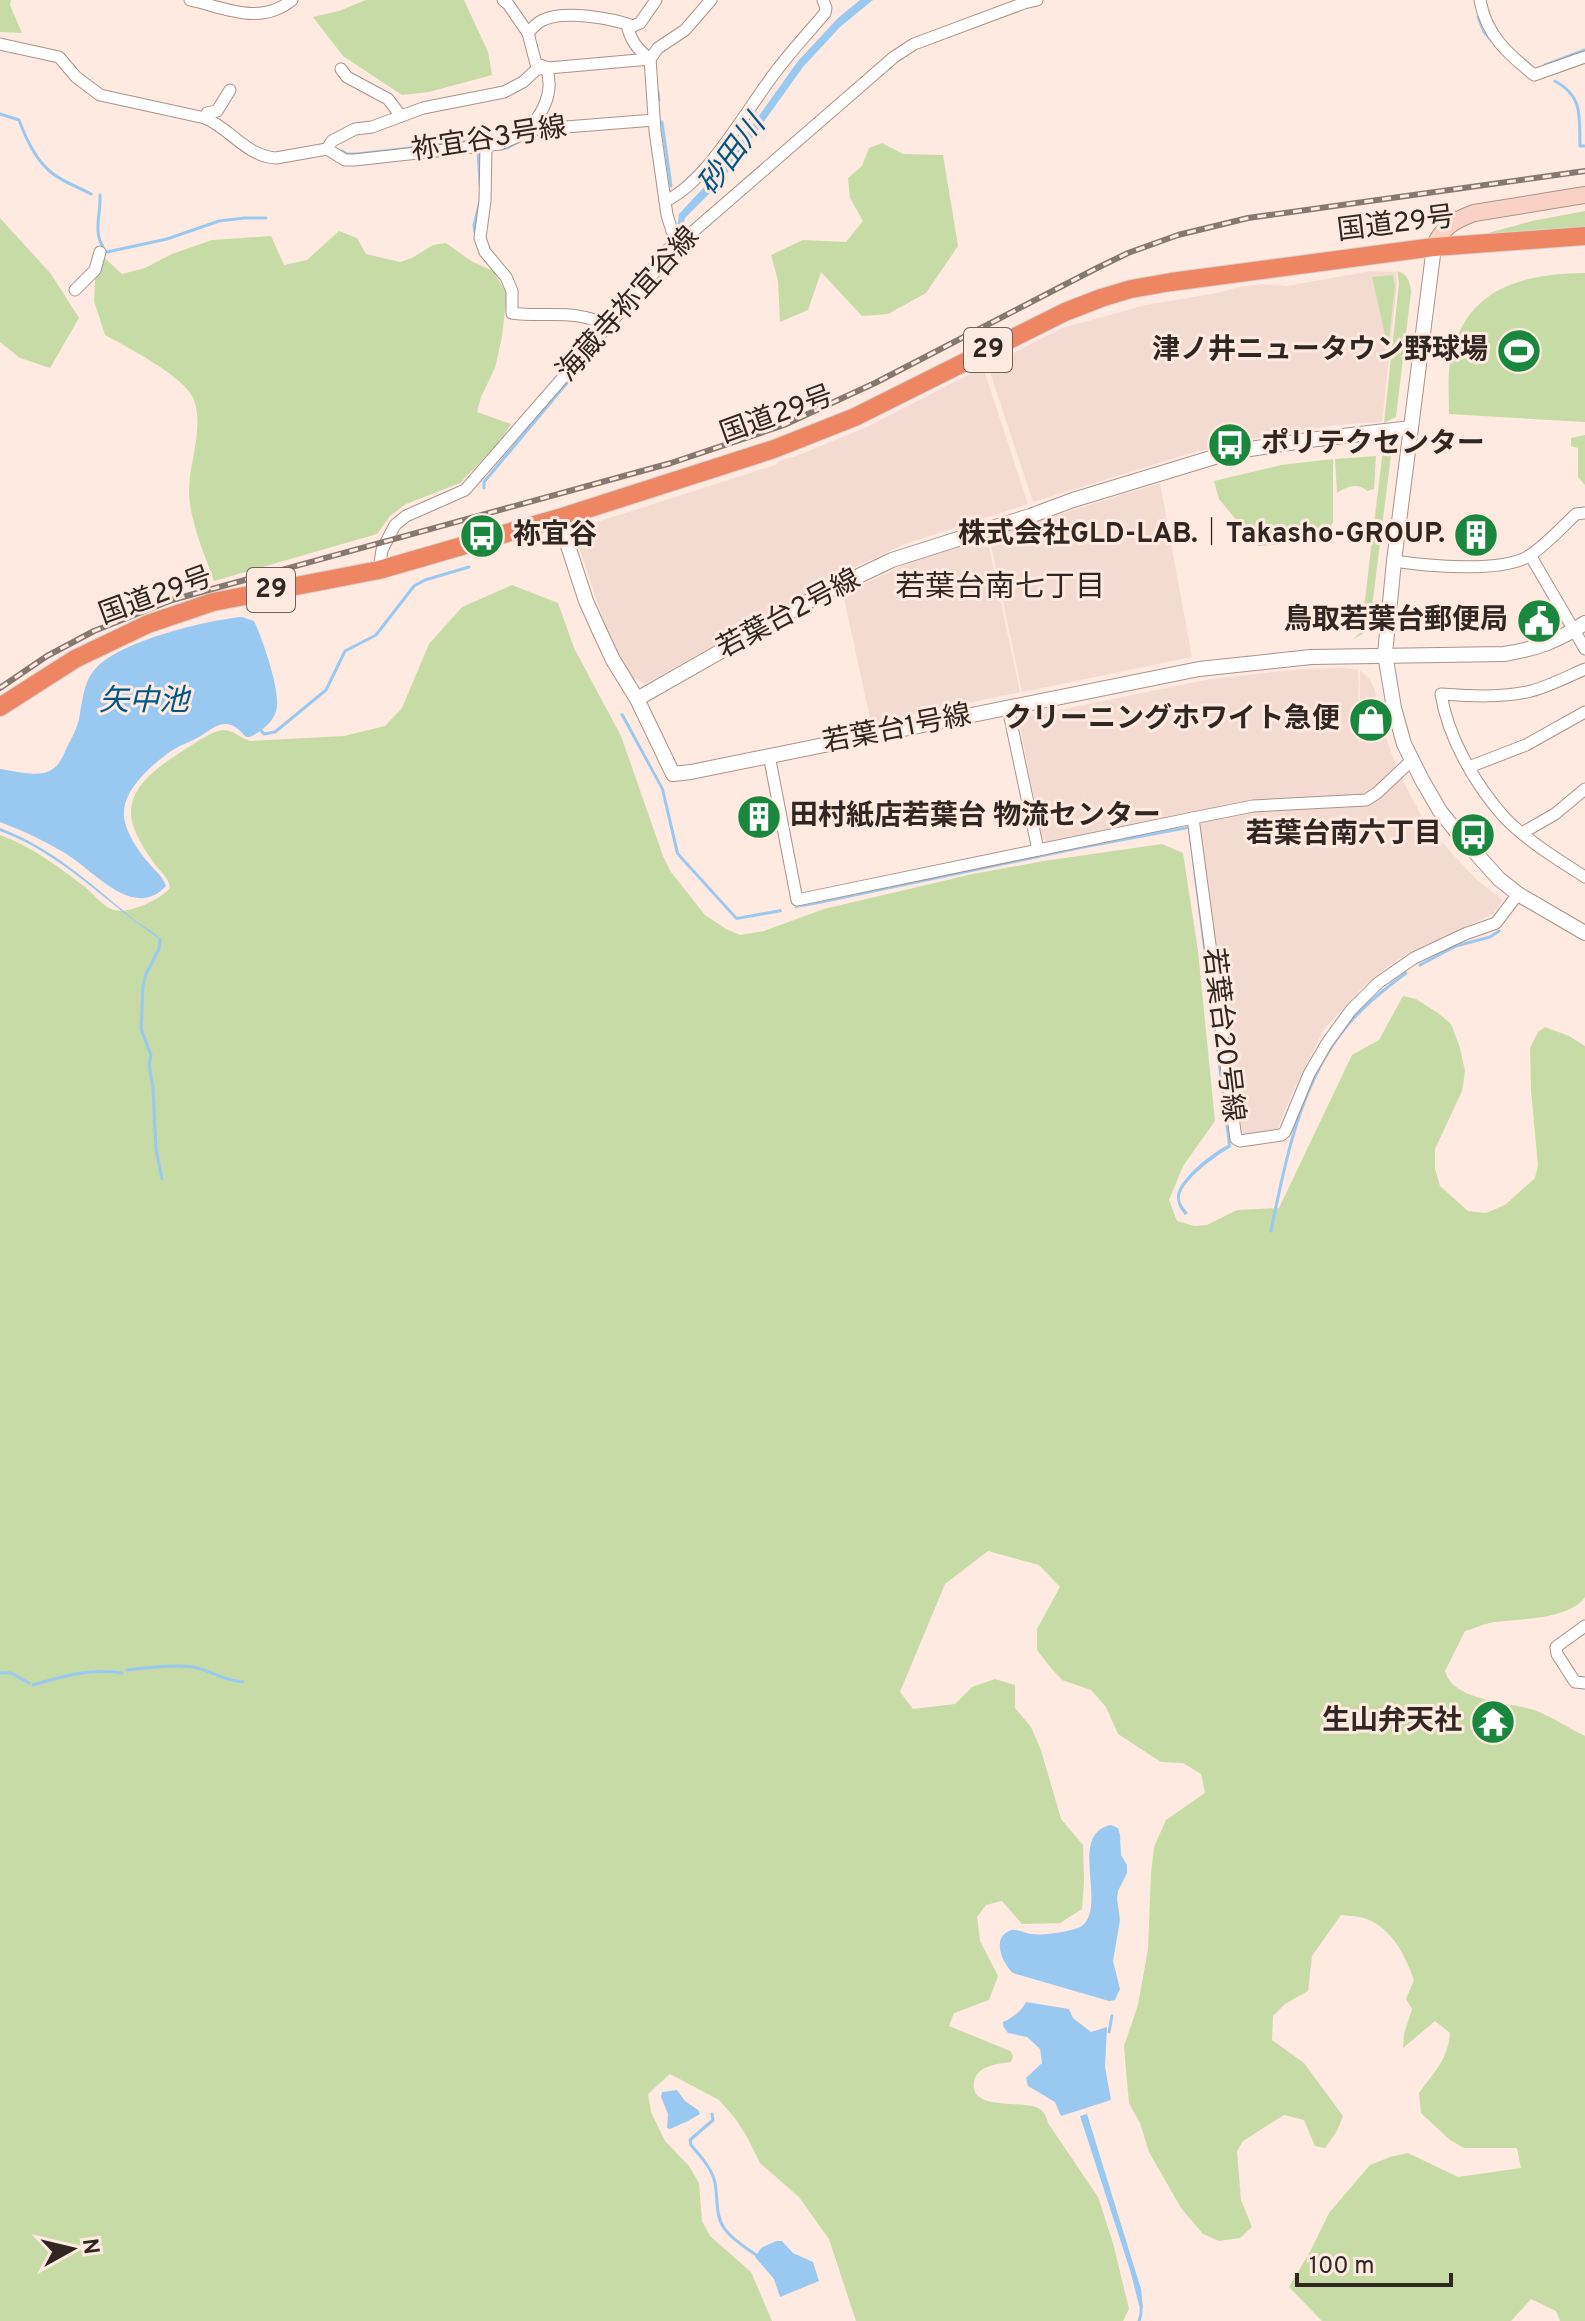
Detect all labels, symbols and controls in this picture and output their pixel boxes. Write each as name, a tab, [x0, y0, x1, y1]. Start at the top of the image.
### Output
water label: 砂田川	[692, 106, 776, 203]
street label: 祢宜谷3号線	[409, 110, 569, 170]
street label: 国道29号	[1335, 200, 1457, 250]
street label: 海蔵寺祢宜谷線	[550, 220, 708, 390]
sports icon: 津ノ井ニュータウン野球場	[1495, 327, 1543, 375]
road number: 29	[964, 328, 1012, 372]
place label: 津ノ井ニュータウン野球場	[1152, 333, 1488, 369]
street label: 国道29号	[715, 379, 839, 453]
bus stop icon: ポリテクセンター	[1206, 421, 1254, 469]
place label: ポリテクセンター	[1261, 427, 1485, 463]
building icon: 株式会社GLD-LAB.｜Takasho-GROUP.	[1452, 511, 1500, 559]
bus stop icon: 祢宜谷	[458, 512, 506, 560]
place label: 株式会社GLD-LAB.｜Takasho-GROUP.	[958, 517, 1445, 553]
place label: 祢宜谷	[513, 518, 597, 554]
street label: 国道29号	[94, 560, 218, 634]
street label: 若葉台2号線	[711, 562, 867, 668]
road number: 29	[247, 568, 295, 612]
district label: 若葉台南七丁目	[895, 570, 1105, 607]
public building icon: 鳥取若葉台郵便局	[1515, 597, 1563, 645]
place label: 鳥取若葉台郵便局	[1284, 603, 1508, 639]
water label: 矢中池	[99, 684, 192, 721]
shop icon: クリーニングホワイト急便	[1347, 696, 1395, 744]
street label: 若葉台1号線	[820, 698, 974, 762]
place label: クリーニングホワイト急便	[1004, 702, 1340, 738]
building icon: 田村紙店若葉台 物流センター	[735, 793, 783, 841]
place label: 田村紙店若葉台 物流センター	[790, 799, 1161, 835]
bus stop icon: 若葉台南六丁目	[1449, 811, 1497, 859]
place label: 若葉台南六丁目	[1246, 817, 1442, 853]
street label: 若葉台20号線	[1193, 946, 1251, 1124]
temple icon: 生山弁天社	[1469, 1698, 1517, 1746]
place label: 生山弁天社	[1322, 1704, 1462, 1740]
north arrow	[32, 2209, 112, 2289]
text: N	[75, 2237, 104, 2256]
scale bar	[1297, 2237, 1451, 2287]
text: 100 m	[1309, 2252, 1375, 2282]

